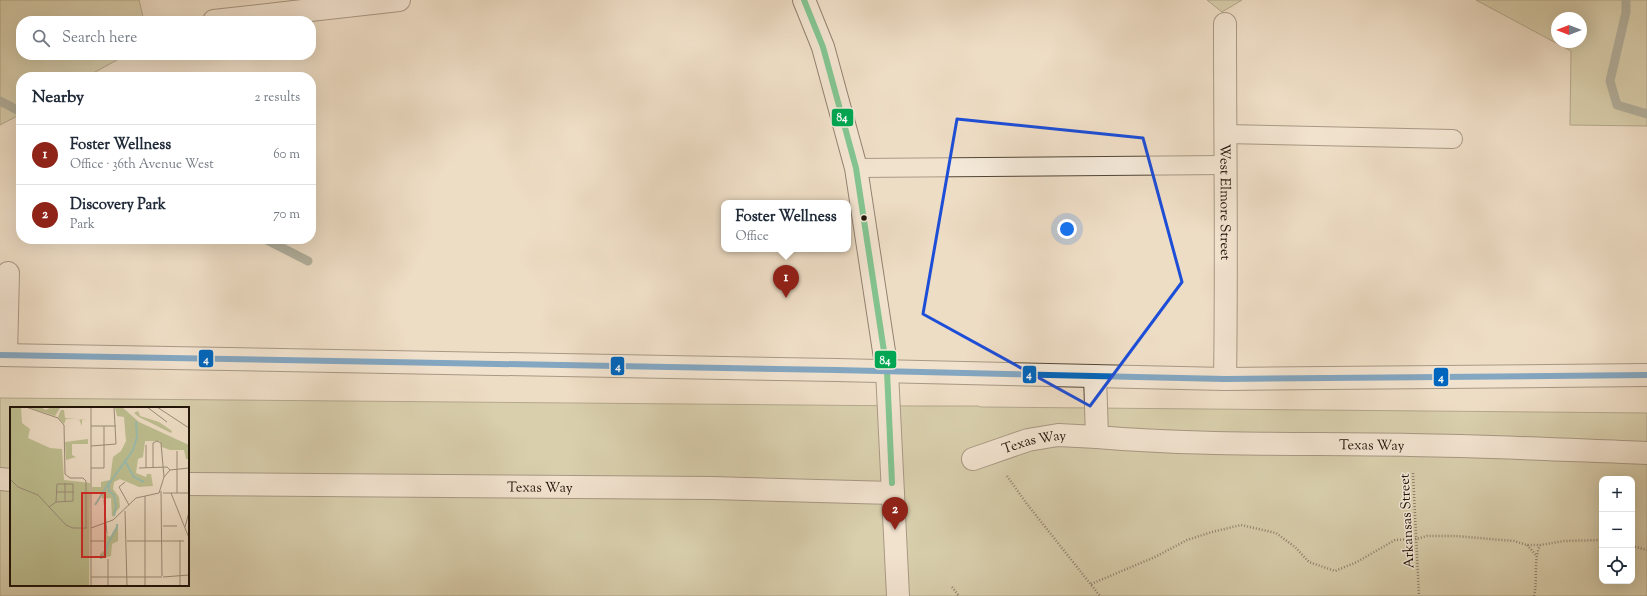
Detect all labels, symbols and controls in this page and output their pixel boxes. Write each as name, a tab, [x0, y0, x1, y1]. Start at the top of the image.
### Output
north arrow	[1551, 12, 1587, 48]
search box	[16, 16, 316, 60]
icon: search	[30, 27, 52, 49]
text: Search here	[62, 28, 137, 49]
text: Nearby	[32, 86, 84, 110]
text: 2 results	[255, 89, 300, 107]
line badge: 84	[831, 108, 854, 127]
text: 84	[837, 110, 848, 126]
text: Foster Wellness	[70, 135, 171, 156]
street label: West Elmore Street	[1213, 144, 1234, 260]
text: 1	[43, 146, 47, 164]
text: 60 m	[273, 146, 300, 164]
text: Office · 36th Avenue West	[70, 156, 214, 174]
text: Discovery Park	[70, 195, 166, 216]
popup	[721, 200, 851, 252]
text: 2	[42, 206, 48, 224]
text: 70 m	[273, 206, 300, 224]
text: Foster Wellness	[735, 207, 837, 228]
unlabelled marker	[859, 213, 869, 223]
text: Park	[70, 216, 95, 234]
your location	[1057, 219, 1077, 239]
text: Office	[735, 228, 769, 246]
pin: 1	[773, 265, 799, 298]
line badge: 4	[198, 349, 214, 368]
line badge: 84	[874, 350, 897, 369]
text: 4	[202, 352, 209, 368]
text: 84	[880, 353, 891, 369]
line badge: 4	[610, 356, 625, 376]
text: 4	[614, 359, 621, 375]
line badge: 4	[1022, 365, 1037, 384]
text: 4	[1025, 367, 1032, 383]
line badge: 4	[1433, 367, 1449, 387]
text: 4	[1437, 370, 1444, 386]
inset map	[10, 407, 189, 586]
street label: Texas Way	[1000, 427, 1067, 460]
street label: Texas Way	[1339, 436, 1405, 457]
street label: Arkansas Street	[1396, 473, 1420, 569]
map controls	[1599, 476, 1635, 584]
button: +	[1599, 476, 1635, 512]
street label: Texas Way	[507, 478, 573, 499]
pin: 2	[882, 497, 908, 530]
button: −	[1599, 512, 1635, 548]
button: locate	[1599, 548, 1635, 584]

